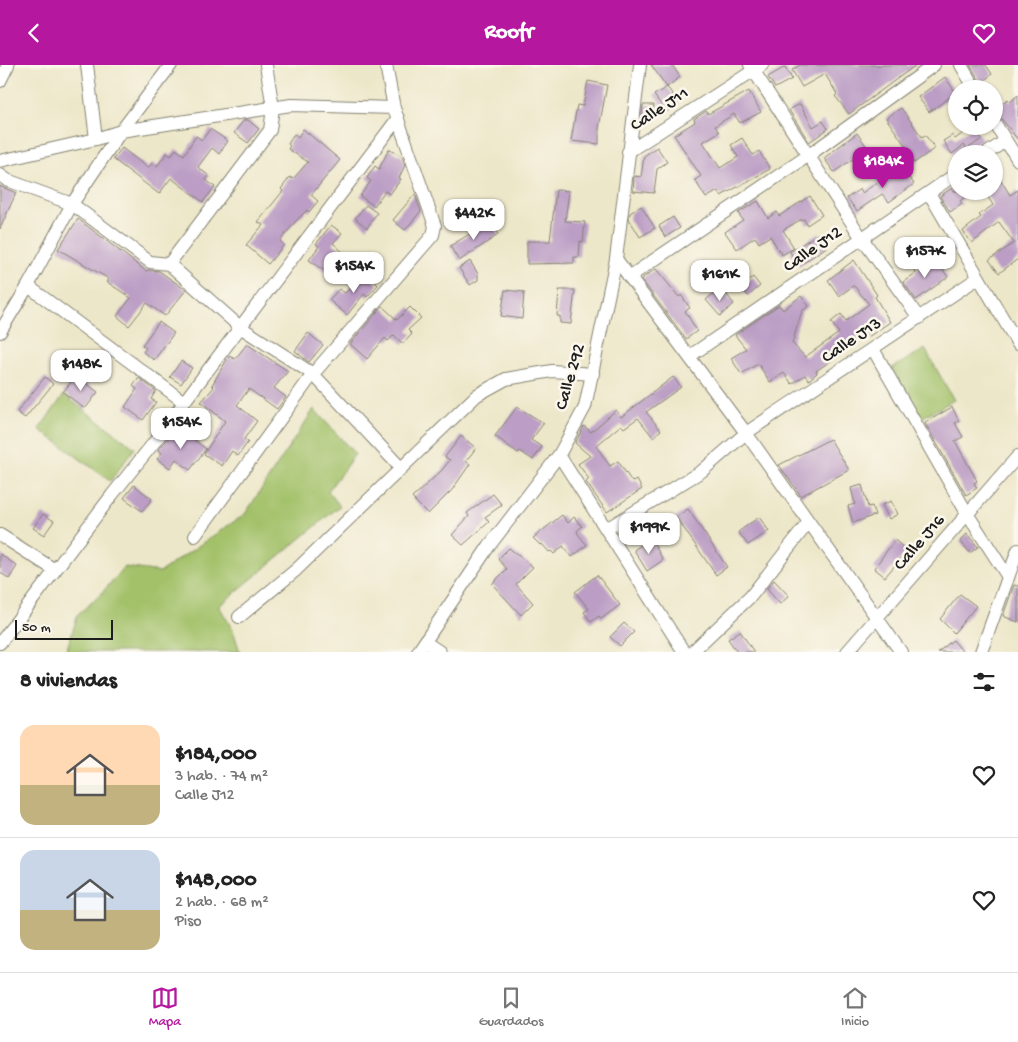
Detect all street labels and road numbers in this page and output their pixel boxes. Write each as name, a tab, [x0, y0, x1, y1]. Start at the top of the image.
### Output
street label: Calle J11	[627, 83, 693, 137]
street label: Calle J12	[780, 222, 847, 278]
street label: Calle J13	[818, 313, 886, 369]
street label: Calle 292	[552, 341, 590, 413]
street label: Calle J16	[890, 510, 951, 575]

